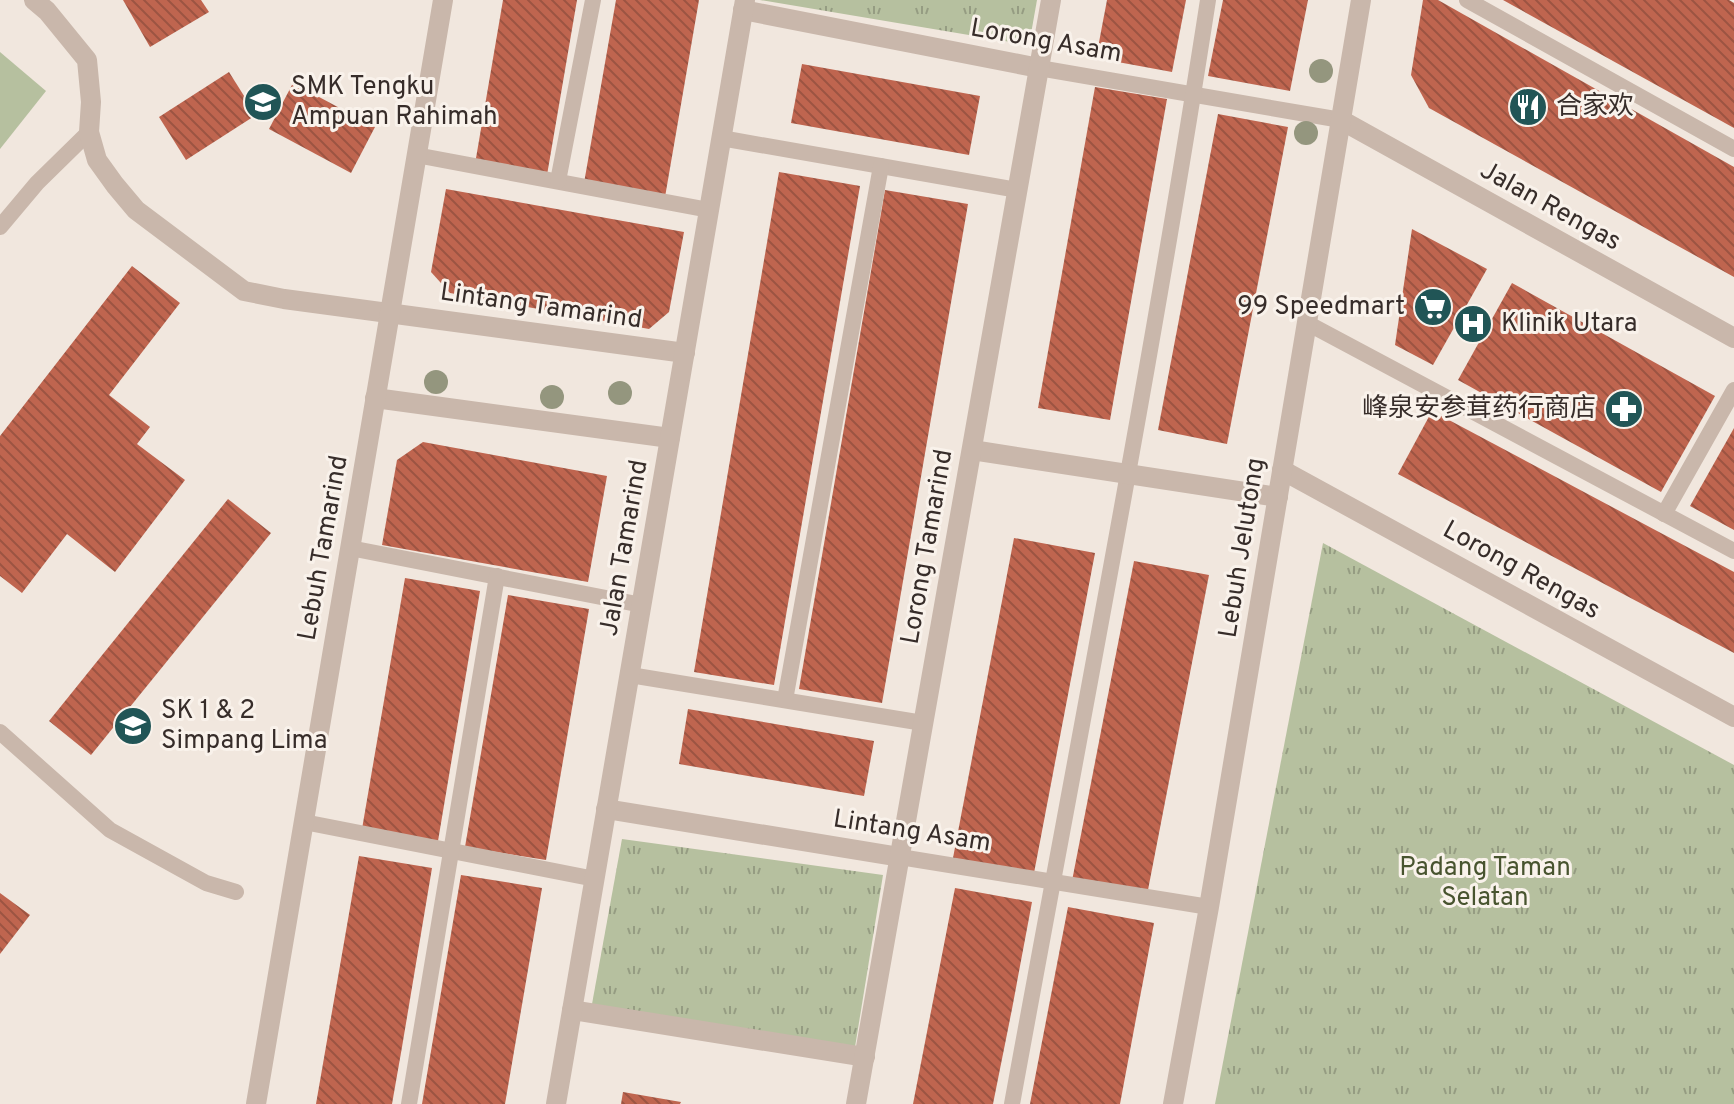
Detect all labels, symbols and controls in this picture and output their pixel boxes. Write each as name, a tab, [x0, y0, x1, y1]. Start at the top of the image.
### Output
street label: Lorong Asam	[968, 12, 1124, 72]
place label: SMK Tengku Ampuan Rahimah	[291, 71, 498, 134]
school or university icon: SMK Tengku Ampuan Rahimah	[242, 81, 284, 123]
restaurant icon: 合家欢	[1507, 86, 1549, 128]
place label: 合家欢	[1556, 91, 1634, 124]
street label: Jalan Rengas	[1474, 155, 1626, 259]
street label: Lintang Tamarind	[438, 276, 644, 338]
supermarket icon: 99 Speedmart	[1412, 286, 1454, 328]
place label: 99 Speedmart	[1237, 291, 1405, 324]
hospital icon: Klinik Utara	[1452, 303, 1494, 345]
place label: Klinik Utara	[1501, 308, 1638, 341]
pharmacy icon: 峰泉安参茸药行商店	[1603, 388, 1645, 430]
place label: 峰泉安参茸药行商店	[1362, 393, 1596, 426]
street label: Lorong Tamarind	[895, 447, 961, 647]
street label: Lebuh Tamarind	[291, 453, 357, 643]
street label: Lebuh Jelutong	[1212, 456, 1274, 640]
street label: Jalan Tamarind	[593, 457, 657, 639]
street label: Lorong Rengas	[1436, 514, 1606, 628]
place label: SK 1 & 2 Simpang Lima	[161, 695, 327, 758]
school or university icon: SK 1 & 2 Simpang Lima	[112, 705, 154, 747]
street label: Lintang Asam	[831, 803, 993, 861]
park label: Padang Taman Selatan	[1399, 852, 1571, 915]

